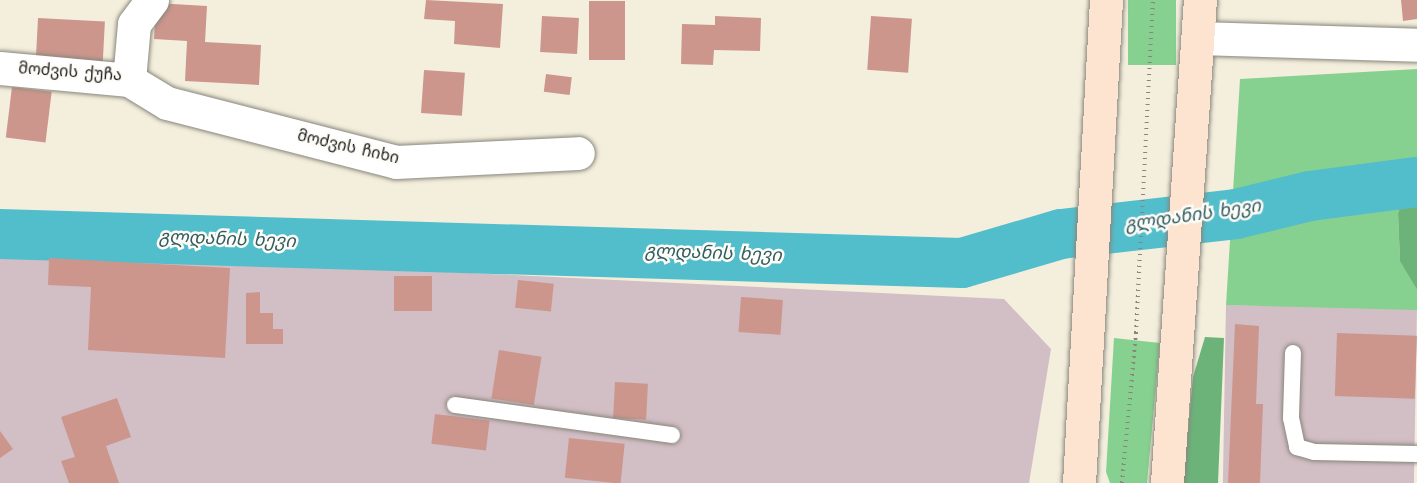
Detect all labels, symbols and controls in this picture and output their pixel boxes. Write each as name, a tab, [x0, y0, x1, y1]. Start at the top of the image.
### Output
street label: მოძვის ქუჩა	[18, 60, 122, 86]
street label: მოძვის ჩიხი	[295, 127, 401, 169]
water label: გლდანის ხევი	[1124, 197, 1262, 237]
water label: გლდანის ხევი	[158, 228, 296, 254]
water label: გლდანის ხევი	[644, 242, 782, 268]

